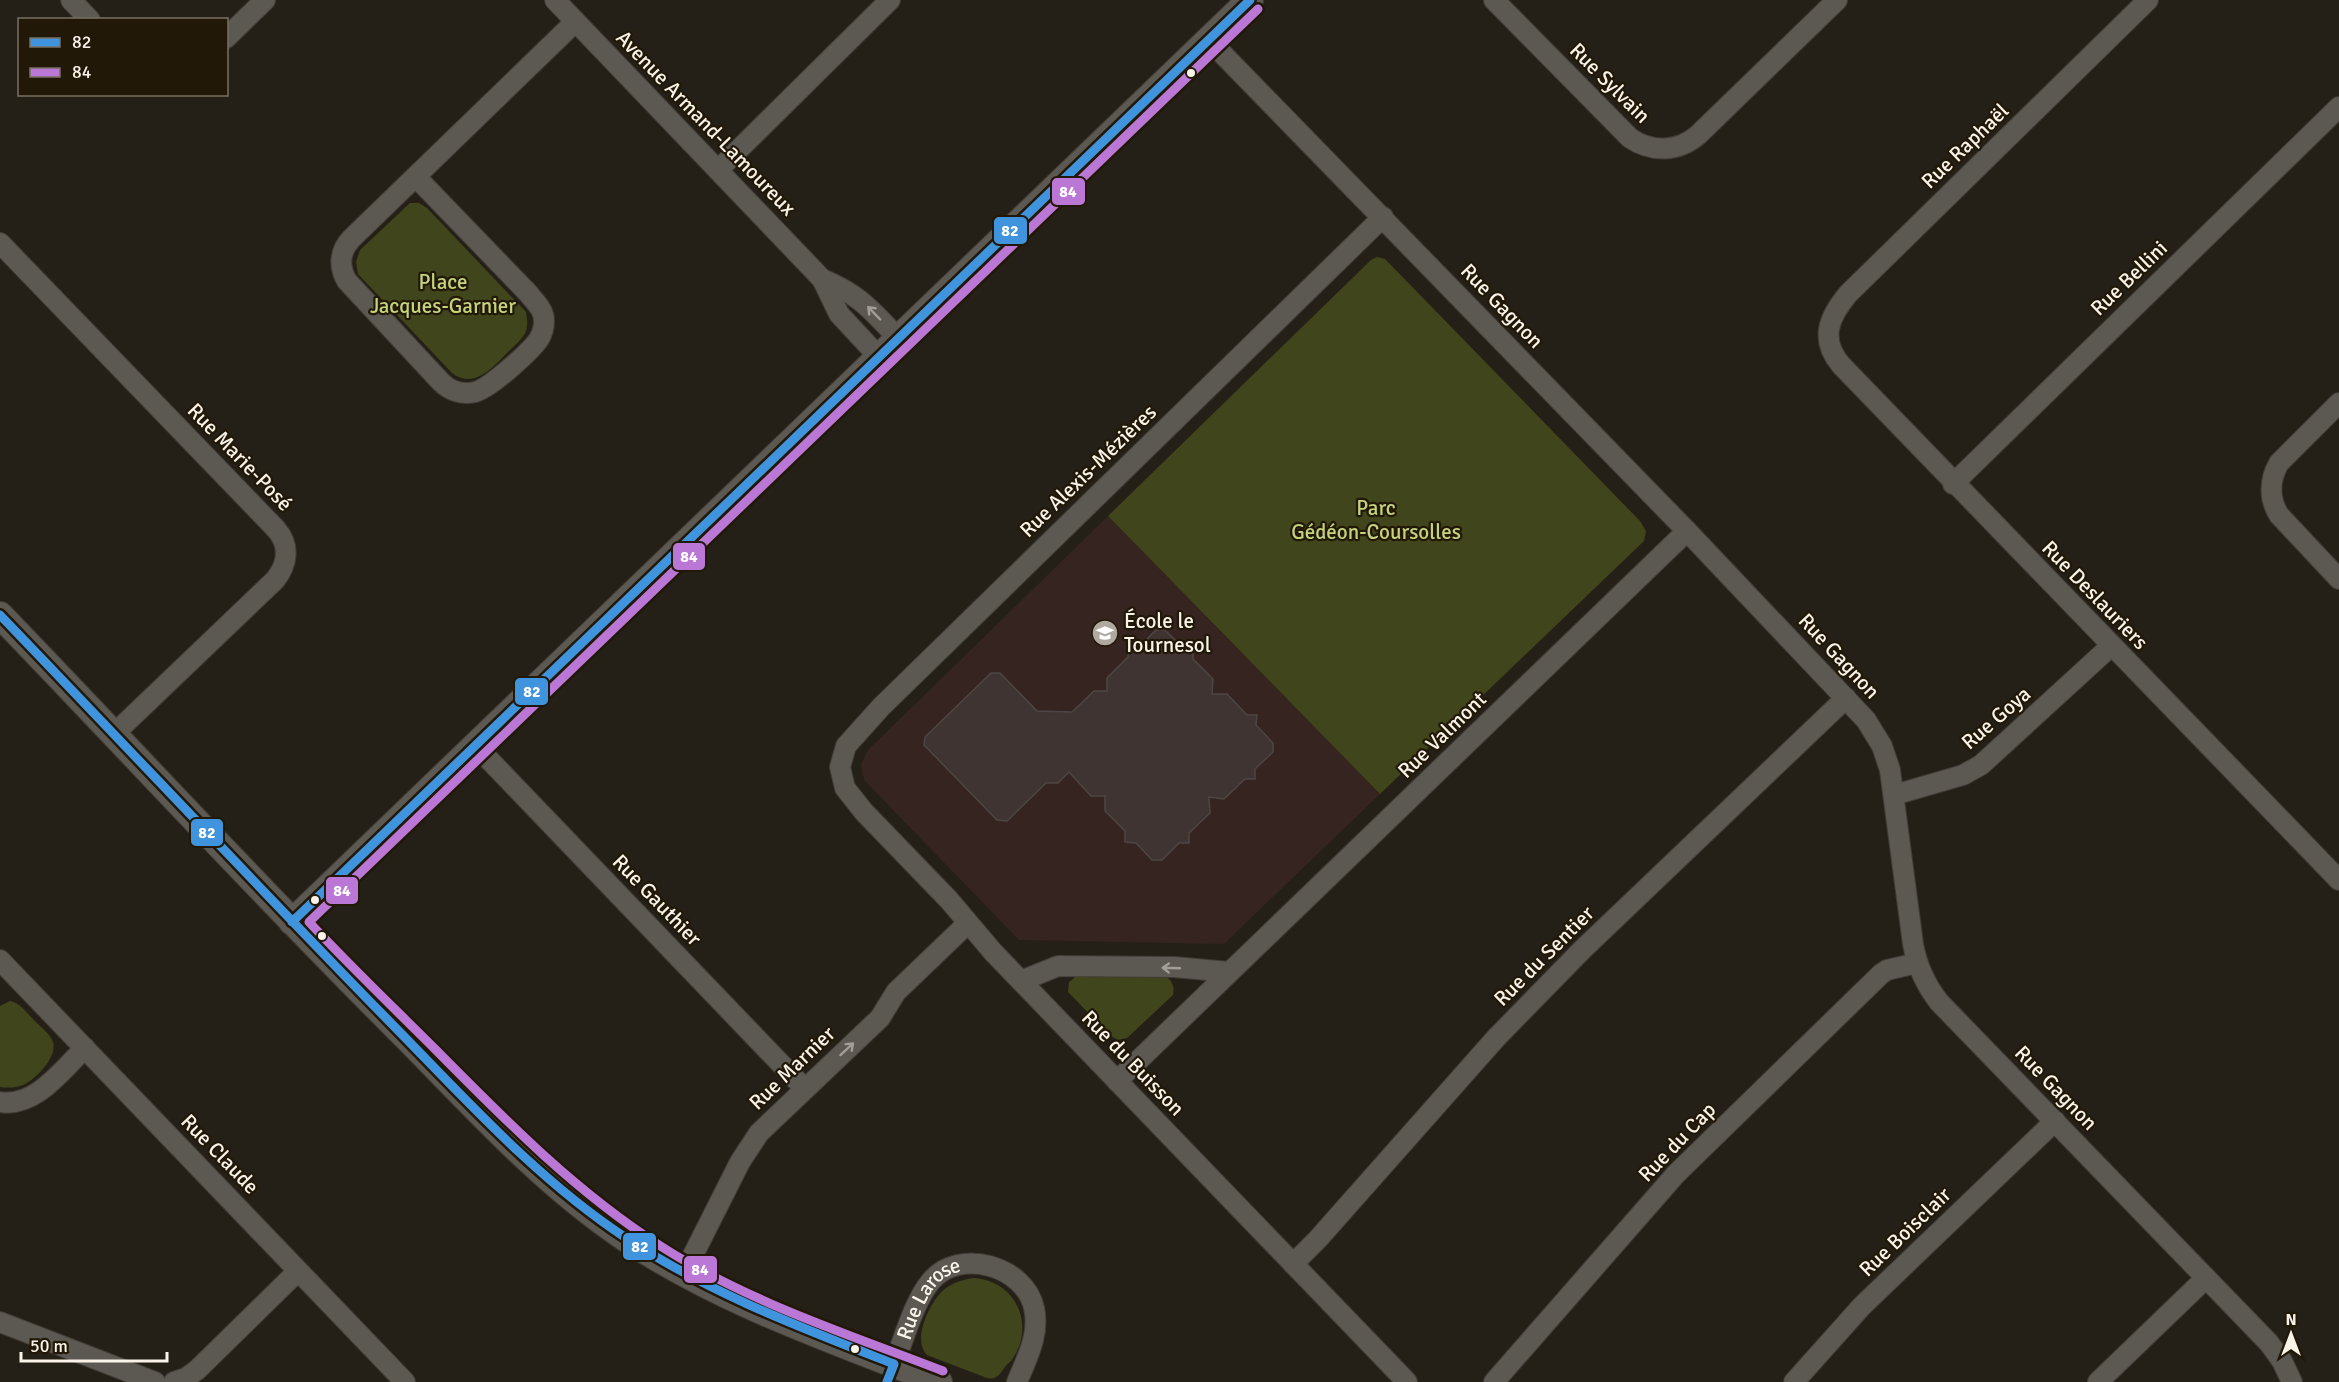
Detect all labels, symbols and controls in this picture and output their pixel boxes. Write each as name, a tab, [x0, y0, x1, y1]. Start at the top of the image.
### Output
legend	[18, 18, 228, 96]
street label: Avenue Armand-Lamoureux	[611, 25, 802, 221]
text: 82	[72, 31, 91, 53]
street label: Rue Sylvain	[1564, 37, 1656, 129]
text: 84	[72, 61, 92, 83]
unlabelled marker	[1185, 67, 1197, 79]
street label: Rue Raphaël	[1916, 98, 2014, 194]
line badge: 84	[1051, 177, 1086, 206]
text: 84	[1059, 182, 1077, 202]
line badge: 82	[993, 216, 1028, 245]
text: 82	[1001, 221, 1019, 241]
street label: Rue Bellini	[2085, 235, 2173, 321]
street label: Rue Gagnon	[1455, 258, 1549, 354]
park label: Place Jacques-Garnier	[370, 269, 516, 319]
one-way arrow	[867, 305, 881, 320]
street label: Rue Marie-Posé	[182, 398, 298, 516]
street label: Rue Alexis-Mézières	[1014, 399, 1162, 543]
park label: Parc Gédéon-Coursolles	[1291, 495, 1461, 545]
street label: Rue Deslauriers	[2036, 535, 2154, 655]
line badge: 84	[672, 542, 706, 571]
text: 84	[680, 547, 698, 567]
place label: École le Tournesol	[1124, 608, 1211, 658]
street label: Rue Gagnon	[1793, 608, 1885, 704]
school or university icon: École le Tournesol	[1090, 618, 1120, 648]
line badge: 82	[514, 677, 549, 706]
street label: Rue Goya	[1956, 681, 2036, 755]
text: 82	[523, 682, 541, 702]
street label: Rue Valmont	[1392, 686, 1492, 784]
line badge: 82	[190, 818, 224, 847]
text: 82	[198, 823, 216, 843]
street label: Rue Gauthier	[607, 849, 707, 951]
line badge: 84	[325, 876, 359, 905]
text: 84	[333, 881, 351, 901]
unlabelled marker	[309, 894, 321, 906]
street label: Rue du Sentier	[1488, 900, 1600, 1012]
unlabelled marker	[316, 930, 328, 942]
one-way arrow	[1161, 962, 1181, 973]
street label: Rue du Buisson	[1076, 1005, 1190, 1121]
street label: Rue Marnier	[744, 1020, 841, 1115]
street label: Rue Gagnon	[2009, 1040, 2103, 1136]
one-way arrow	[840, 1041, 855, 1056]
street label: Rue du Cap	[1633, 1097, 1721, 1187]
street label: Rue Claude	[175, 1109, 265, 1199]
street label: Rue Boisclair	[1854, 1182, 1956, 1282]
line badge: 82	[622, 1232, 657, 1261]
text: 82	[631, 1237, 649, 1257]
street label: Rue Larose	[891, 1252, 963, 1343]
line badge: 84	[683, 1255, 718, 1284]
text: 84	[691, 1260, 709, 1280]
north arrow	[2261, 1304, 2321, 1364]
text: N	[2285, 1310, 2297, 1330]
scale bar	[21, 1325, 166, 1363]
text: 50 m	[30, 1335, 68, 1357]
unlabelled marker	[849, 1343, 861, 1355]

